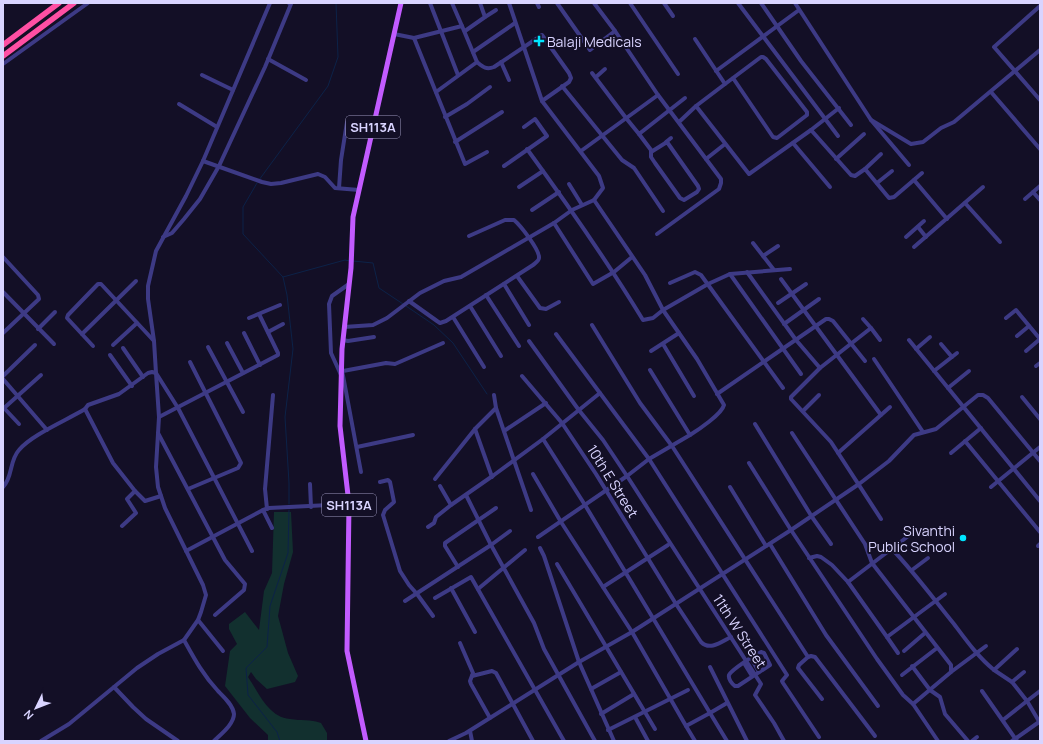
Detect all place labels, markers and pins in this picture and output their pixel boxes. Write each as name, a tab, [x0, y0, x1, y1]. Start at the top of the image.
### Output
place label: Balaji Medicals	[547, 32, 642, 51]
marker: Balaji Medicals	[534, 36, 544, 46]
place label: Sivanthi Public School	[868, 521, 955, 556]
marker: Sivanthi Public School	[958, 533, 968, 543]

